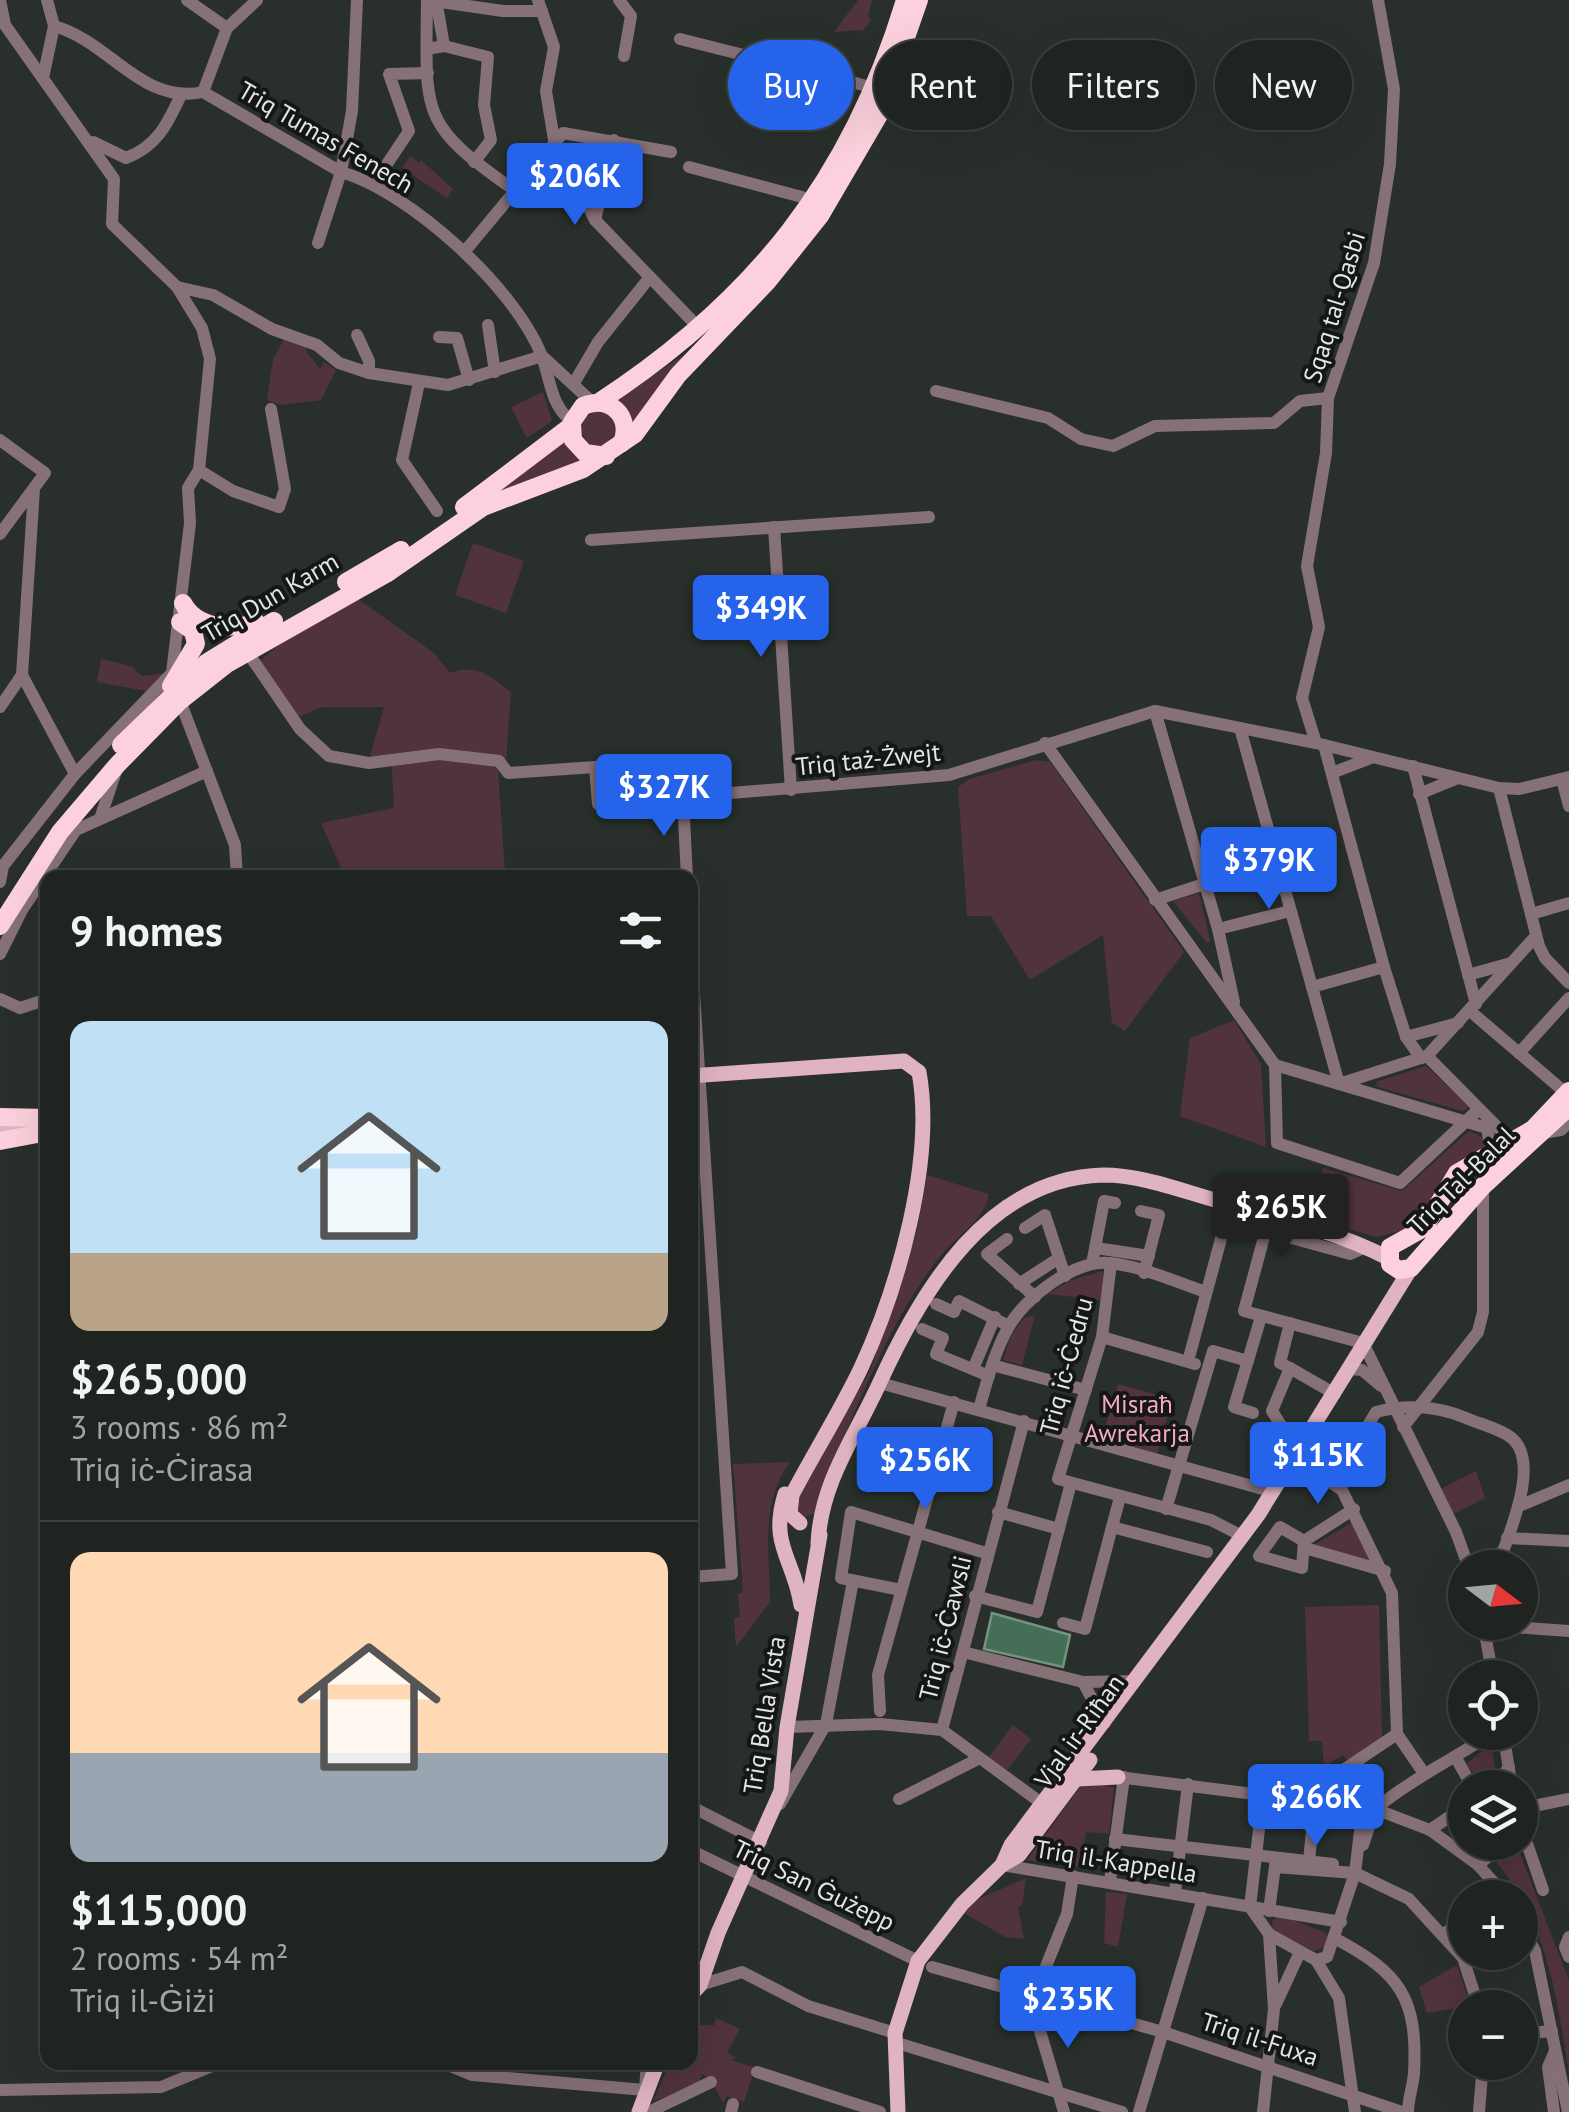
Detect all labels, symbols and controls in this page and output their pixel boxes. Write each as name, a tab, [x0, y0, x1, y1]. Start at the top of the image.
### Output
chip: Buy	[728, 40, 854, 130]
chip: Rent	[874, 40, 1012, 130]
chip: Filters	[1032, 40, 1195, 130]
chip: New	[1215, 40, 1352, 130]
street label: Triq Tumas Fenech	[233, 74, 419, 200]
pin: $206K	[505, 143, 645, 228]
text: $206K	[529, 154, 621, 196]
street label: Sqaq tal-Qasbi	[1296, 227, 1372, 387]
street label: Triq Dun Karm	[196, 545, 344, 649]
pin: $349K	[691, 575, 831, 660]
text: $349K	[715, 586, 807, 628]
street label: Triq taż-Żwejt	[794, 735, 942, 782]
pin: $327K	[594, 754, 734, 839]
text: $327K	[618, 765, 710, 807]
pin: $379K	[1199, 827, 1339, 912]
text: $379K	[1223, 838, 1315, 880]
text: 9 homes	[70, 903, 223, 958]
icon: filters	[613, 903, 668, 958]
icon: home	[279, 1086, 459, 1266]
street label: Triq Tal-Balal	[1400, 1119, 1522, 1241]
pin: $265K	[1211, 1174, 1351, 1259]
text: $265K	[1235, 1185, 1327, 1227]
street label: Triq iċ-Ċedru	[1032, 1294, 1100, 1438]
text: $265,000	[70, 1351, 247, 1406]
park label: Misraħ Awrekarja	[1084, 1388, 1190, 1449]
text: 3 rooms · 86 m²	[70, 1406, 288, 1448]
pin: $115K	[1248, 1422, 1388, 1507]
pin: $256K	[855, 1427, 995, 1512]
text: $115K	[1272, 1433, 1364, 1475]
text: $256K	[879, 1438, 971, 1480]
text: Triq iċ-Ċirasa	[70, 1448, 253, 1490]
north arrow	[1448, 1550, 1538, 1640]
map controls	[1448, 1550, 1538, 2080]
street label: Triq iċ-Ċawsli	[912, 1552, 978, 1704]
icon: home	[279, 1617, 459, 1797]
street label: Triq Bella Vista	[736, 1634, 792, 1796]
button: locate	[1448, 1660, 1538, 1750]
street label: Vjal ir-Riħan	[1026, 1668, 1131, 1795]
pin: $266K	[1246, 1764, 1386, 1849]
button: layers	[1448, 1770, 1538, 1860]
text: $266K	[1270, 1775, 1362, 1817]
street label: Triq San Ġużepp	[728, 1832, 900, 1938]
street label: Triq il-Kappella	[1033, 1832, 1199, 1890]
button: +	[1448, 1880, 1538, 1970]
text: $115,000	[70, 1882, 247, 1937]
text: 2 rooms · 54 m²	[70, 1937, 288, 1979]
pin: $235K	[998, 1966, 1138, 2051]
text: $235K	[1022, 1977, 1114, 2019]
text: Triq il-Ġiżi	[70, 1979, 215, 2021]
button: −	[1448, 1990, 1538, 2080]
street label: Triq il-Fuxa	[1197, 2005, 1323, 2073]

